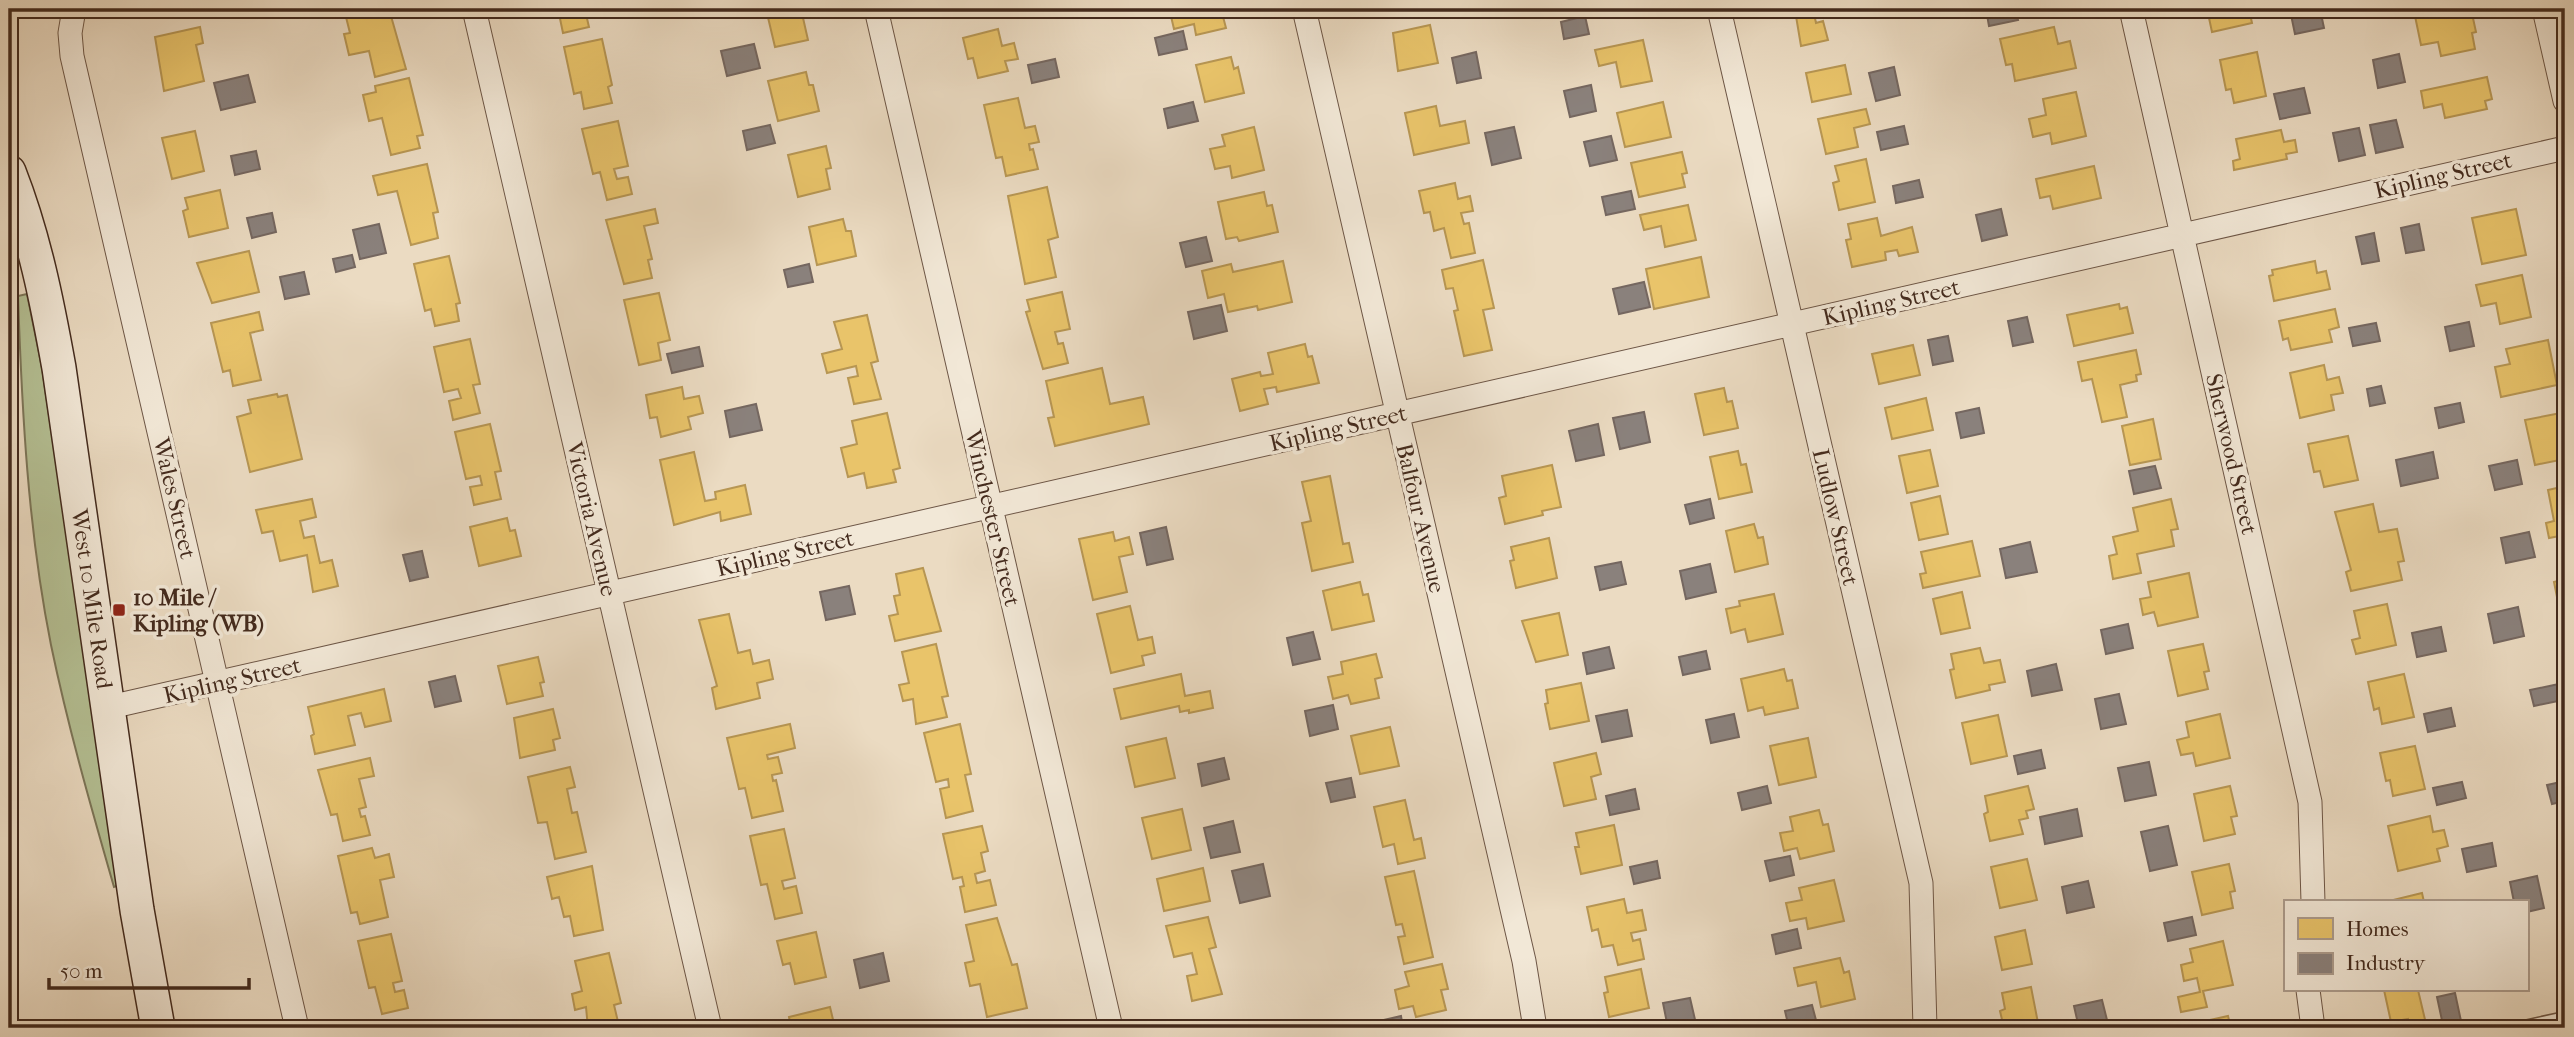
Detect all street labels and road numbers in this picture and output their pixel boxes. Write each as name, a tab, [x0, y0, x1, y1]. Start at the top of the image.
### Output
street label: Kipling Street	[2372, 147, 2514, 204]
street label: Kipling Street	[1820, 274, 1962, 331]
street label: Sherwood Street	[2200, 371, 2263, 537]
street label: Kipling Street	[1267, 400, 1409, 457]
street label: Winchester Street	[959, 426, 1026, 609]
street label: Wales Street	[147, 434, 202, 561]
street label: Victoria Avenue	[560, 438, 622, 599]
street label: Balfour Avenue	[1390, 441, 1451, 595]
street label: Ludlow Street	[1807, 446, 1864, 588]
street label: West 10 Mile Road	[65, 506, 118, 691]
street label: Kipling Street	[714, 525, 856, 582]
street label: Kipling Street	[161, 652, 303, 709]

